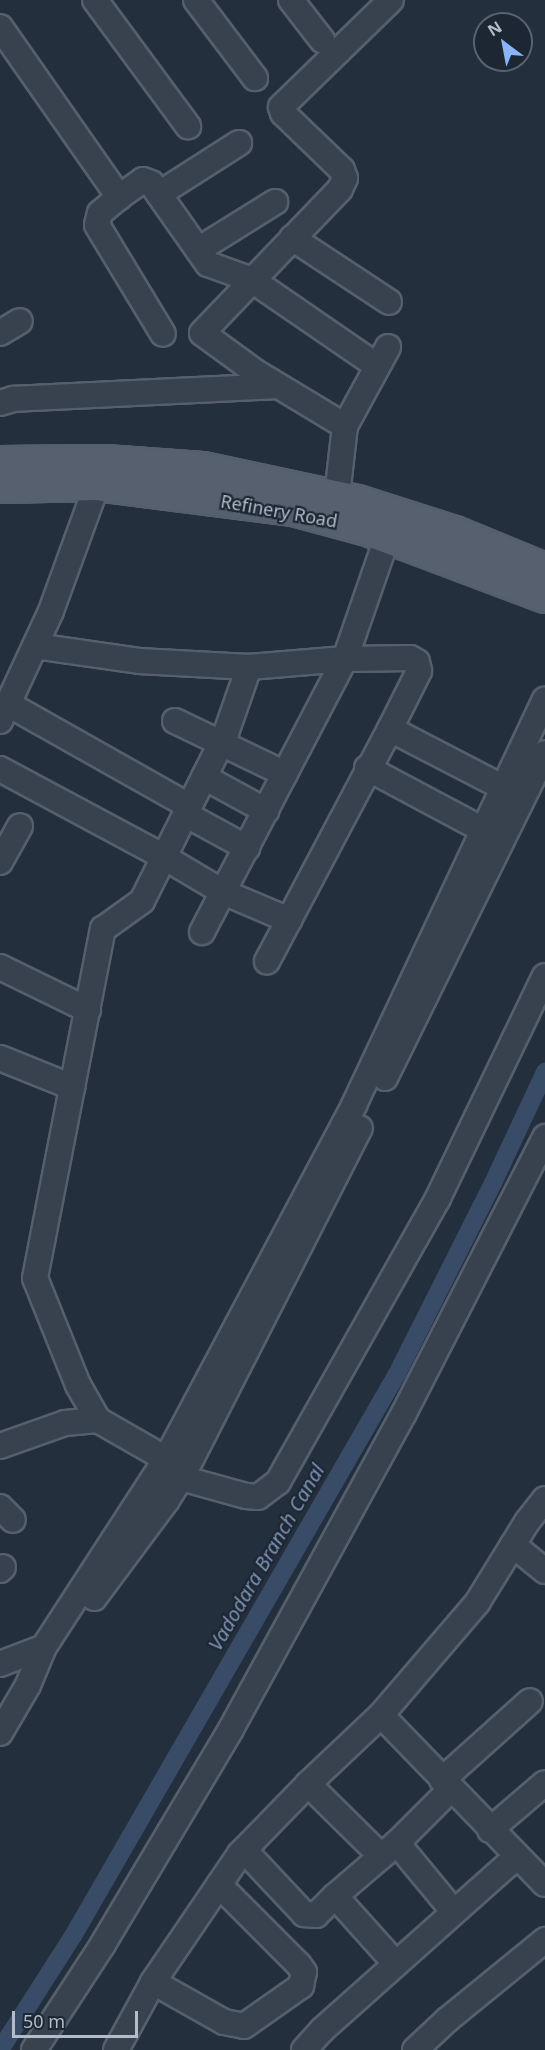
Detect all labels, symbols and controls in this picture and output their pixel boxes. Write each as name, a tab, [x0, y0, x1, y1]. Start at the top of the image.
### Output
north arrow	[473, 12, 533, 72]
text: N	[483, 16, 506, 41]
street label: Refinery Road	[219, 490, 339, 532]
water label: Vadodara Branch Canal	[203, 1459, 329, 1655]
scale bar	[15, 1999, 141, 2037]
text: 50 m	[23, 2009, 65, 2033]

